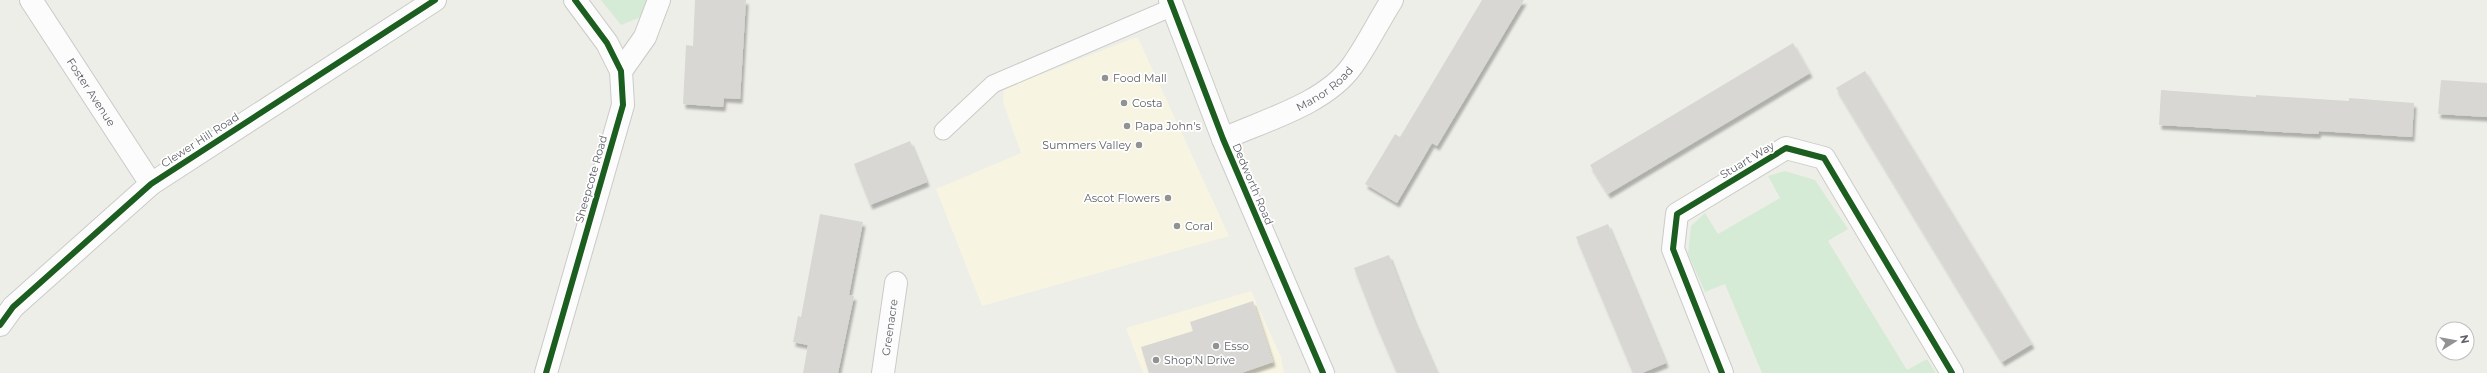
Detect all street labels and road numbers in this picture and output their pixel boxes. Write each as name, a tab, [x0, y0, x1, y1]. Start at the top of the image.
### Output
street label: Foster Avenue	[64, 55, 119, 129]
street label: Manor Road	[1294, 63, 1356, 114]
street label: Clewer Hill Road	[158, 110, 242, 170]
street label: Sheepcote Road	[572, 134, 610, 224]
street label: Stuart Way	[1717, 138, 1777, 182]
street label: Dedworth Road	[1229, 141, 1277, 227]
street label: Greenacre	[879, 298, 901, 357]

